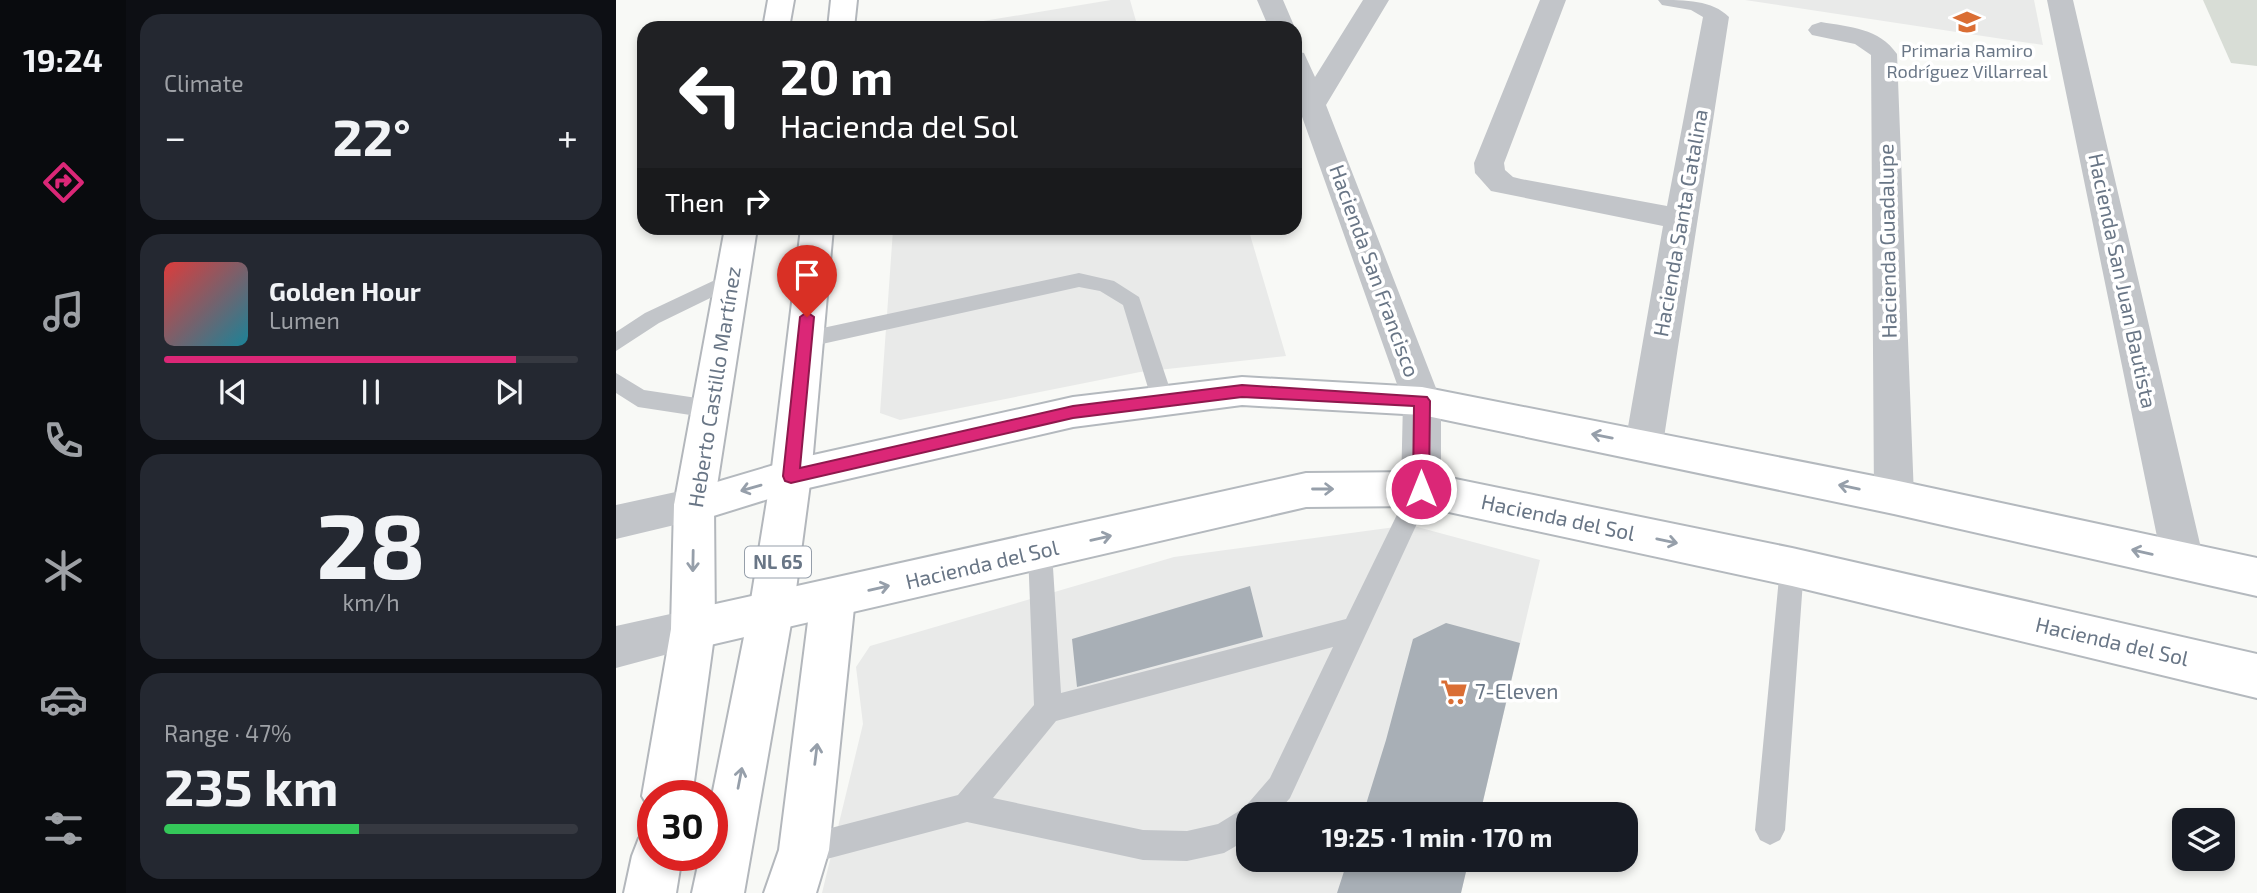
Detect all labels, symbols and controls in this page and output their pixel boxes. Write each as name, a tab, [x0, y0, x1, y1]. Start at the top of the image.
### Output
school or university icon: Primaria Ramiro Rodríguez Villarreal	[1952, 7, 1982, 37]
place label: Primaria Ramiro Rodríguez Villarreal	[1886, 39, 2048, 82]
text: 19:24	[23, 40, 103, 78]
text: 20 m	[780, 46, 893, 105]
icon: left	[665, 49, 756, 140]
text: Climate	[164, 69, 244, 97]
text: 22°	[332, 104, 411, 166]
text: Hacienda del Sol	[780, 106, 1018, 144]
street label: Hacienda Santa Catalina	[1647, 107, 1712, 339]
text: −	[164, 113, 186, 159]
text: +	[557, 113, 578, 159]
street label: Hacienda Guadalupe	[1872, 143, 1901, 339]
street label: Hacienda San Juan Bautista	[2084, 151, 2163, 410]
icon: directions	[39, 158, 88, 207]
street label: Hacienda San Francisco	[1325, 161, 1426, 380]
icon: right	[738, 182, 776, 220]
text: Then	[665, 186, 724, 217]
pin	[777, 245, 837, 317]
icon: arrive	[788, 256, 826, 294]
street label: Heberto Castillo Martínez	[682, 264, 745, 509]
text: Golden Hour	[269, 275, 421, 306]
icon: music	[39, 287, 88, 336]
text: Lumen	[269, 306, 340, 334]
icon: previous	[214, 373, 252, 411]
icon: pause	[352, 373, 390, 411]
icon: next	[490, 373, 528, 411]
icon: phone	[39, 416, 88, 465]
one-way arrow	[1591, 429, 1614, 442]
position arrow	[1384, 452, 1458, 526]
one-way arrow	[1838, 480, 1860, 493]
one-way arrow	[740, 482, 763, 495]
one-way arrow	[1311, 483, 1334, 496]
text: 28	[316, 488, 426, 597]
street label: Hacienda del Sol	[1479, 488, 1638, 545]
one-way arrow	[1089, 530, 1112, 544]
street label: Hacienda del Sol	[903, 534, 1061, 593]
one-way arrow	[1655, 534, 1678, 548]
one-way arrow	[2132, 545, 2154, 558]
icon: climate	[39, 546, 88, 595]
road number: NL 65	[745, 547, 811, 578]
one-way arrow	[686, 549, 700, 572]
one-way arrow	[867, 581, 890, 594]
text: km/h	[342, 588, 400, 616]
street label: Hacienda del Sol	[2033, 611, 2192, 670]
icon: car	[39, 675, 88, 724]
supermarket icon: 7-Eleven	[1439, 677, 1469, 707]
place label: 7-Eleven	[1475, 678, 1558, 703]
text: Range · 47%	[164, 719, 291, 747]
one-way arrow	[809, 743, 822, 766]
text: 235 km	[164, 754, 339, 816]
one-way arrow	[734, 767, 747, 790]
speed limit sign: 30	[637, 780, 728, 871]
icon: filters	[39, 804, 88, 853]
map controls	[2172, 808, 2235, 871]
button: layers	[2172, 808, 2235, 871]
text: 19:25 · 1 min · 170 m	[1322, 821, 1552, 852]

